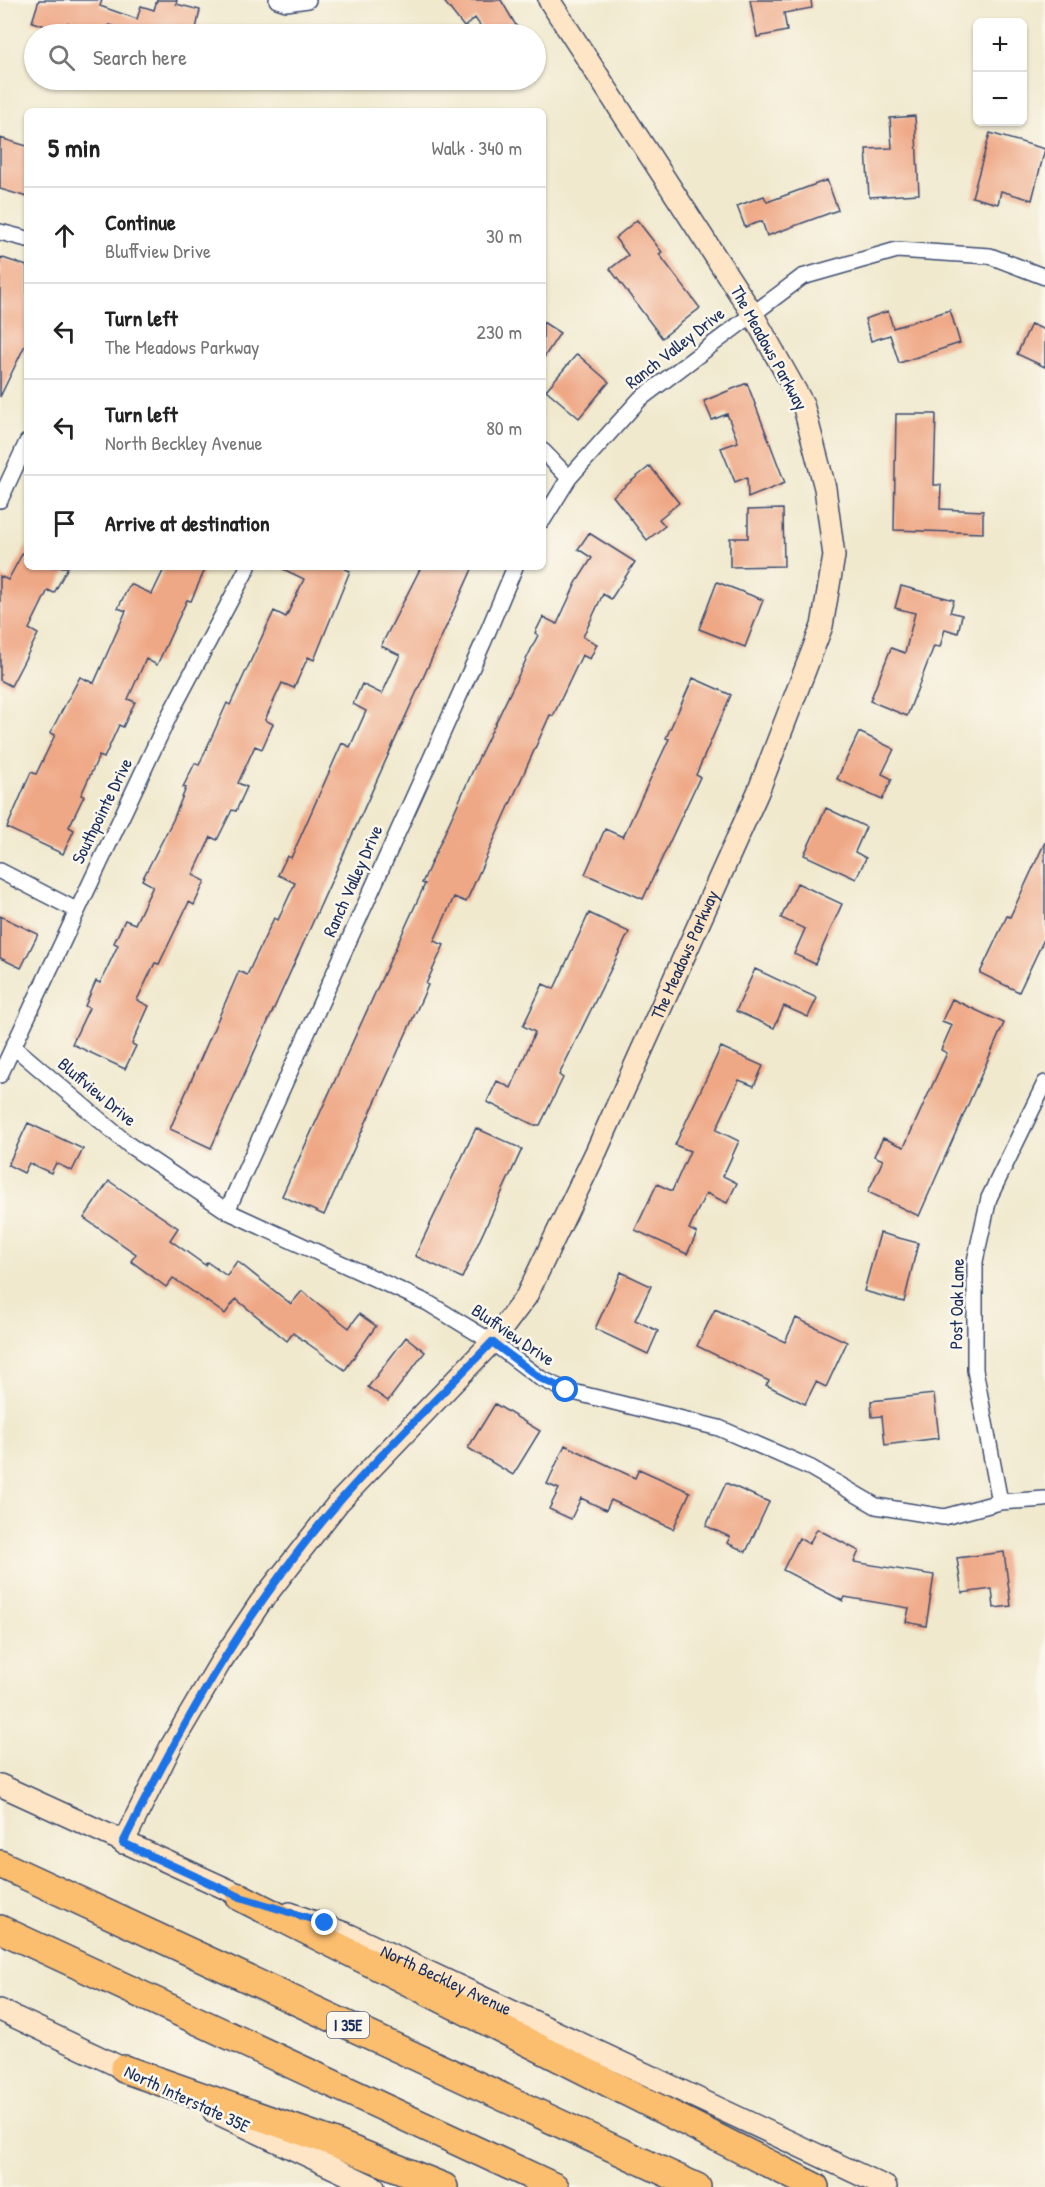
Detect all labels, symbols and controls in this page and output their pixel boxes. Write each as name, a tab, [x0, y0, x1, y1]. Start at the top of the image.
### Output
map controls	[973, 18, 1027, 126]
button: +	[973, 18, 1027, 72]
search box	[24, 24, 546, 90]
icon: search	[45, 41, 78, 74]
text: Search here	[93, 42, 187, 72]
button: −	[973, 72, 1027, 126]
text: 5 min	[48, 130, 100, 165]
text: Walk · 340 m	[431, 134, 522, 161]
text: Continue	[105, 207, 176, 237]
icon: ahead	[48, 219, 81, 252]
text: 30 m	[486, 222, 522, 249]
text: Bluffview Drive	[105, 237, 211, 264]
street label: The Meadows Parkway	[725, 281, 814, 415]
street label: Ranch Valley Drive	[620, 301, 730, 394]
text: Turn left	[105, 303, 178, 333]
icon: left	[48, 315, 81, 348]
text: 230 m	[477, 318, 522, 345]
text: The Meadows Parkway	[105, 333, 259, 360]
text: Turn left	[105, 399, 178, 429]
icon: left	[48, 411, 81, 444]
text: 80 m	[486, 414, 522, 441]
text: North Beckley Avenue	[105, 429, 263, 456]
icon: arrive	[48, 507, 81, 540]
text: Arrive at destination	[105, 508, 270, 538]
street label: Southpointe Drive	[65, 754, 138, 868]
street label: Ranch Valley Drive	[317, 821, 388, 941]
street label: The Meadows Parkway	[644, 886, 724, 1023]
street label: Bluffview Drive	[53, 1051, 142, 1132]
street label: Post Oak Lane	[943, 1258, 970, 1350]
street label: Bluffview Drive	[467, 1298, 560, 1372]
route start	[552, 1376, 578, 1402]
route end	[311, 1909, 337, 1935]
street label: North Beckley Avenue	[377, 1938, 516, 2021]
road number: I 35E	[327, 2012, 369, 2038]
street label: North Interstate 35E	[120, 2059, 254, 2139]

